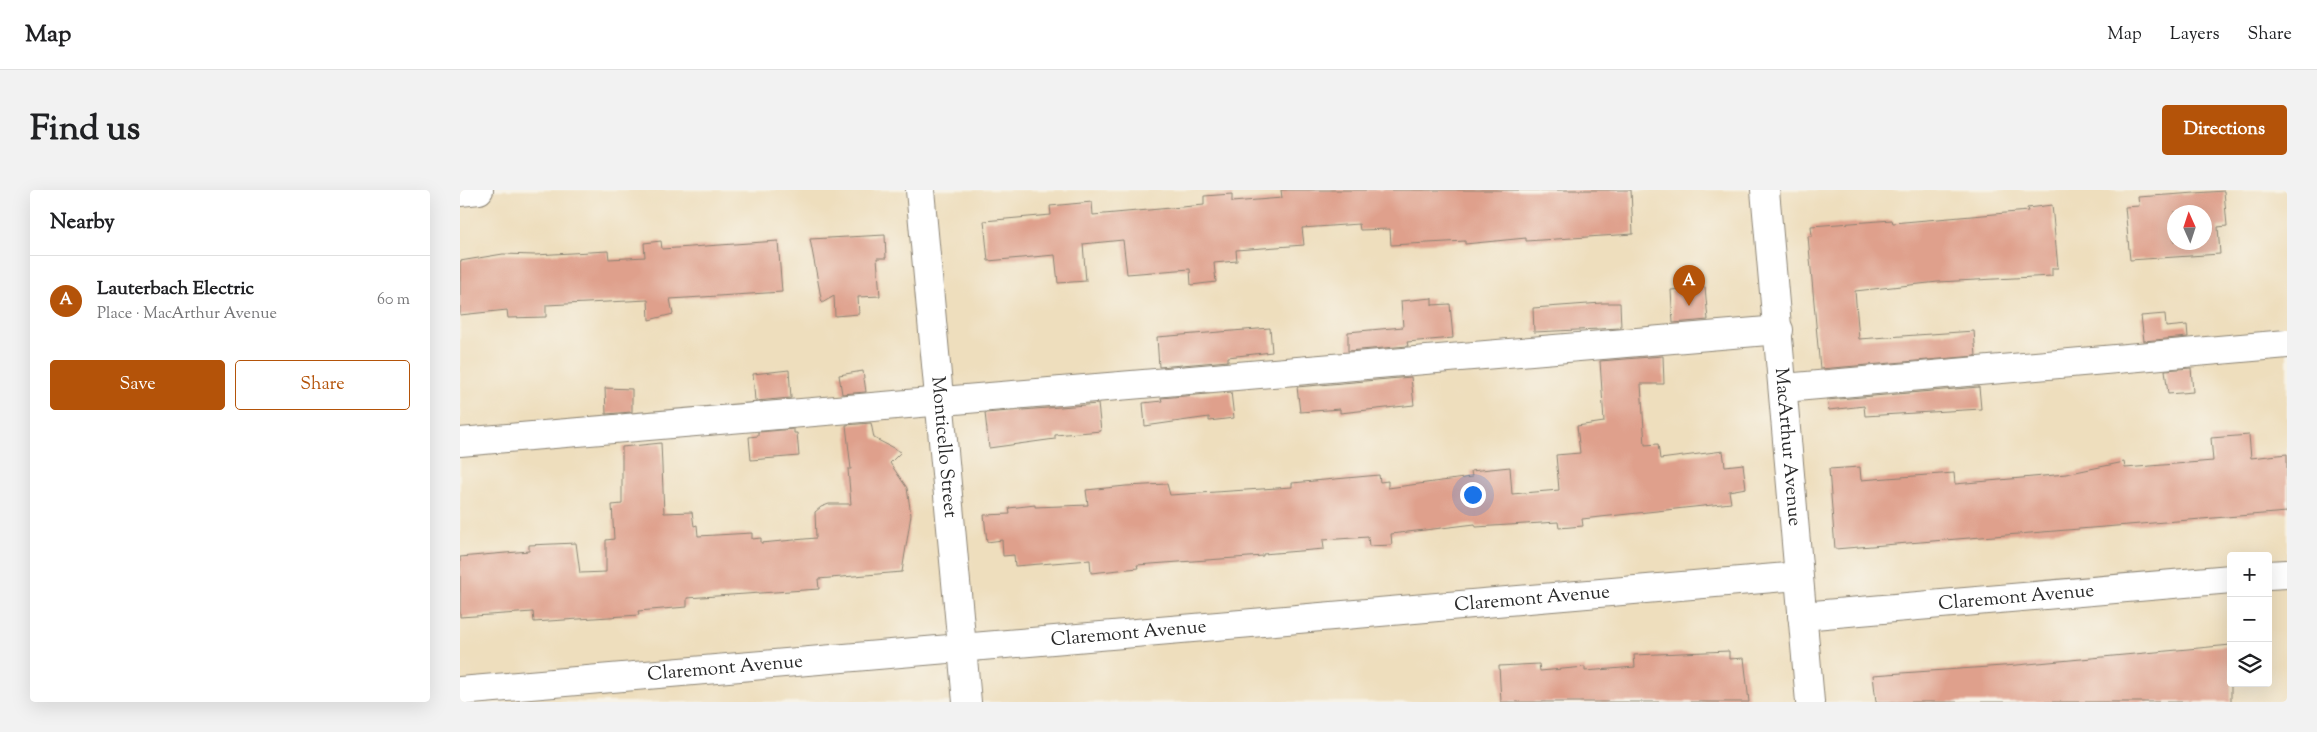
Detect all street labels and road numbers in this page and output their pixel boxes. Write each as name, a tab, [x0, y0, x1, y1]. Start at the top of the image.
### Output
street label: MacArthur Avenue	[1767, 367, 1808, 528]
street label: Monticello Street	[924, 375, 964, 519]
street label: Claremont Avenue	[1937, 577, 2095, 618]
street label: Claremont Avenue	[1453, 579, 1611, 619]
street label: Claremont Avenue	[1050, 613, 1208, 654]
street label: Claremont Avenue	[646, 648, 804, 688]

